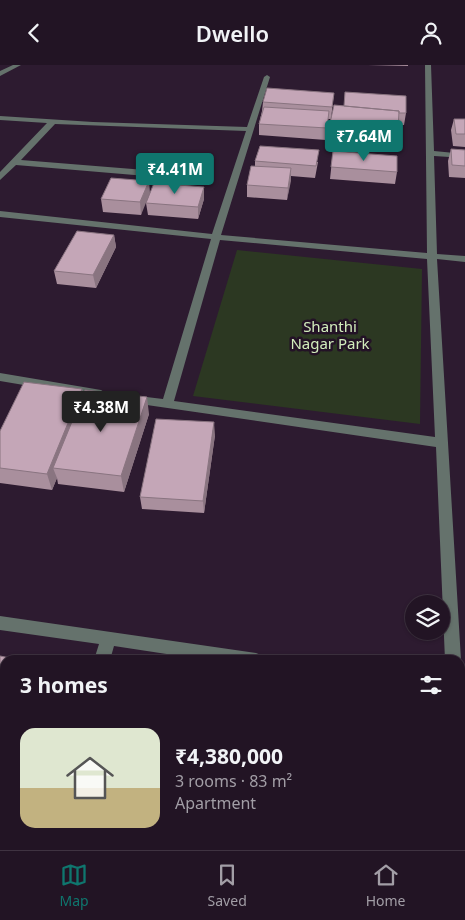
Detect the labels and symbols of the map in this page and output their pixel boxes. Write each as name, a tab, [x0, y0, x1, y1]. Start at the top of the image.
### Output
pin: ₹7.64M	[323, 119, 405, 162]
pin: ₹4.41M	[134, 153, 216, 195]
park label: Shanthi Nagar Park	[290, 316, 370, 353]
pin: ₹4.38M	[60, 391, 142, 433]

